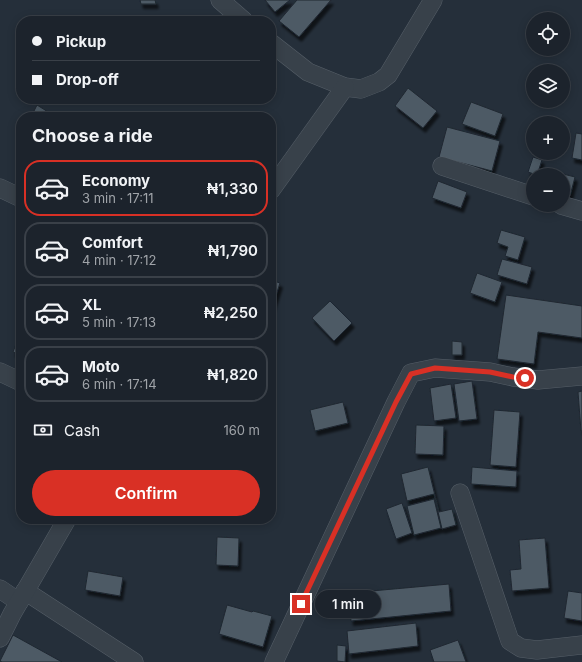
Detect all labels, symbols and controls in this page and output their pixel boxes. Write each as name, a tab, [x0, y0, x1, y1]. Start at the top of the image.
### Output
map controls	[526, 12, 570, 212]
button: locate	[526, 12, 570, 56]
text: Pickup	[56, 32, 106, 51]
button: layers	[526, 64, 570, 108]
text: Drop-off	[56, 70, 119, 89]
button: +	[526, 116, 570, 160]
text: Choose a ride	[32, 125, 153, 146]
button: −	[526, 168, 570, 212]
icon: car	[34, 170, 70, 206]
text: Economy	[82, 171, 150, 190]
text: ₦1,330	[207, 179, 258, 198]
text: 3 min · 17:11	[82, 190, 154, 206]
icon: car	[34, 232, 70, 268]
text: Comfort	[82, 233, 143, 252]
text: ₦1,790	[208, 241, 258, 260]
text: 4 min · 17:12	[82, 252, 157, 268]
icon: car	[34, 294, 70, 330]
text: XL	[82, 295, 102, 314]
text: ₦2,250	[204, 303, 258, 322]
text: 5 min · 17:13	[82, 314, 156, 330]
icon: car	[34, 356, 70, 392]
text: Moto	[82, 357, 120, 376]
text: ₦1,820	[207, 365, 258, 384]
route start	[516, 369, 534, 387]
text: 6 min · 17:14	[82, 376, 157, 392]
icon: cash	[32, 419, 54, 441]
text: Cash	[64, 421, 100, 440]
text: 160 m	[223, 422, 260, 438]
button: Confirm	[32, 470, 260, 516]
callout: 1 min	[315, 590, 381, 618]
route end	[292, 595, 310, 613]
text: 1 min	[332, 596, 364, 612]

